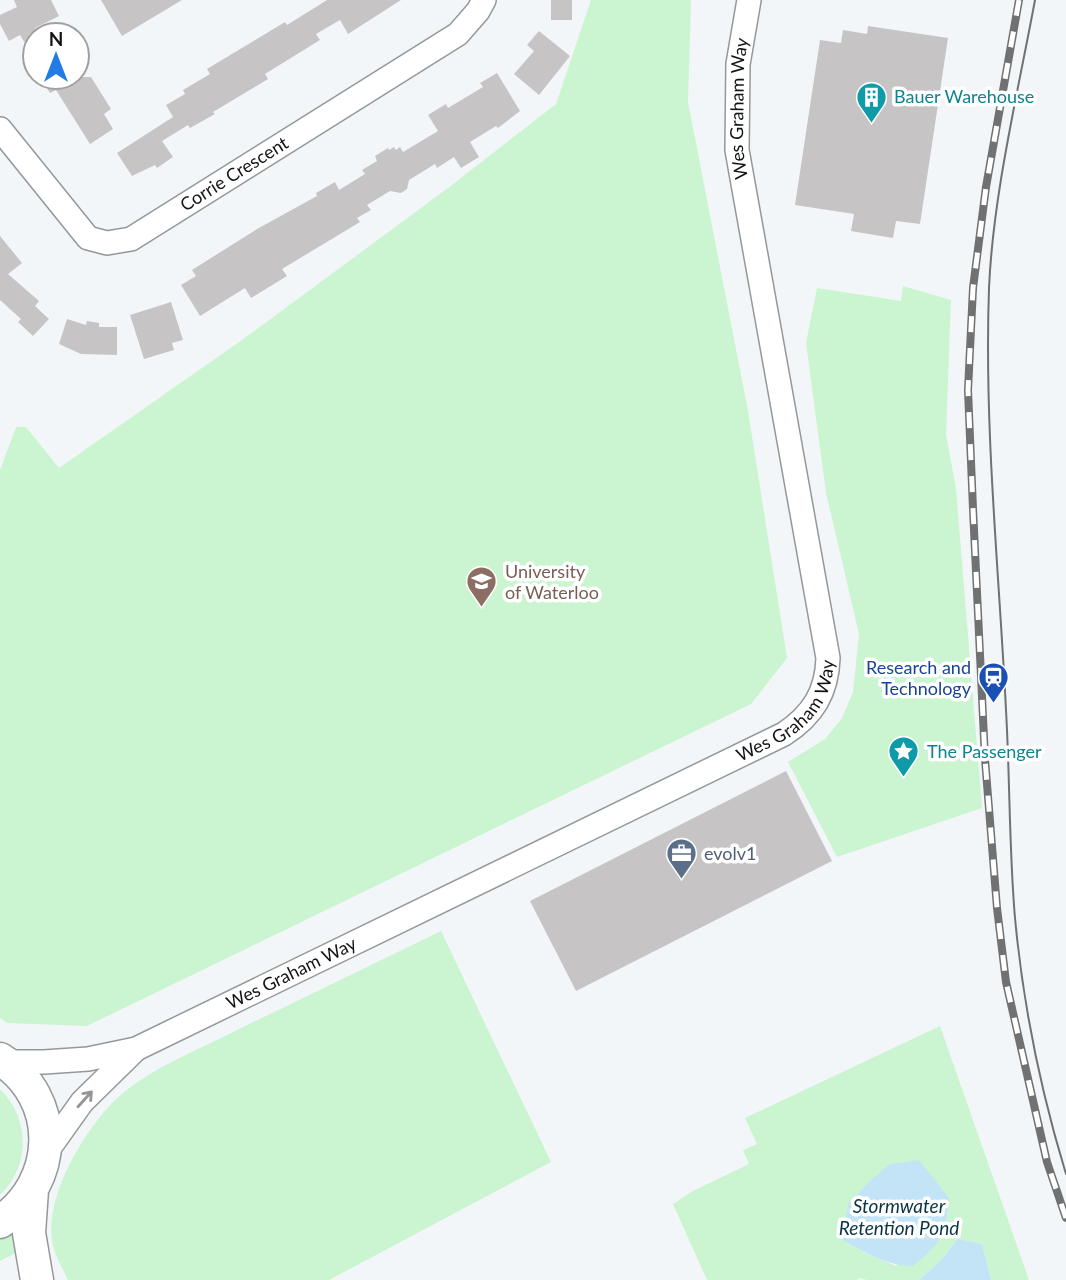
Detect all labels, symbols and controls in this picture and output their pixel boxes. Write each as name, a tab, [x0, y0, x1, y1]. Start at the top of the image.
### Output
north arrow	[21, 21, 91, 91]
text: N	[49, 27, 63, 50]
street label: Wes Graham Way	[725, 35, 752, 181]
building icon: Bauer Warehouse	[854, 80, 888, 124]
place label: Bauer Warehouse	[894, 85, 1034, 107]
street label: Corrie Crescent	[176, 131, 292, 215]
place label: University of Waterloo	[505, 560, 599, 603]
school or university icon: University of Waterloo	[465, 565, 499, 609]
place label: Research and Technology	[866, 656, 972, 699]
street label: Wes Graham Way	[732, 658, 838, 766]
station icon: Research and Technology	[977, 661, 1011, 705]
place icon: The Passenger	[887, 735, 921, 779]
place label: The Passenger	[927, 740, 1042, 762]
office icon: evolv1	[664, 837, 698, 881]
place label: evolv1	[704, 842, 757, 864]
street label: Wes Graham Way	[222, 931, 360, 1013]
one-way arrow	[77, 1090, 93, 1108]
water label: Stormwater Retention Pond	[839, 1194, 959, 1239]

